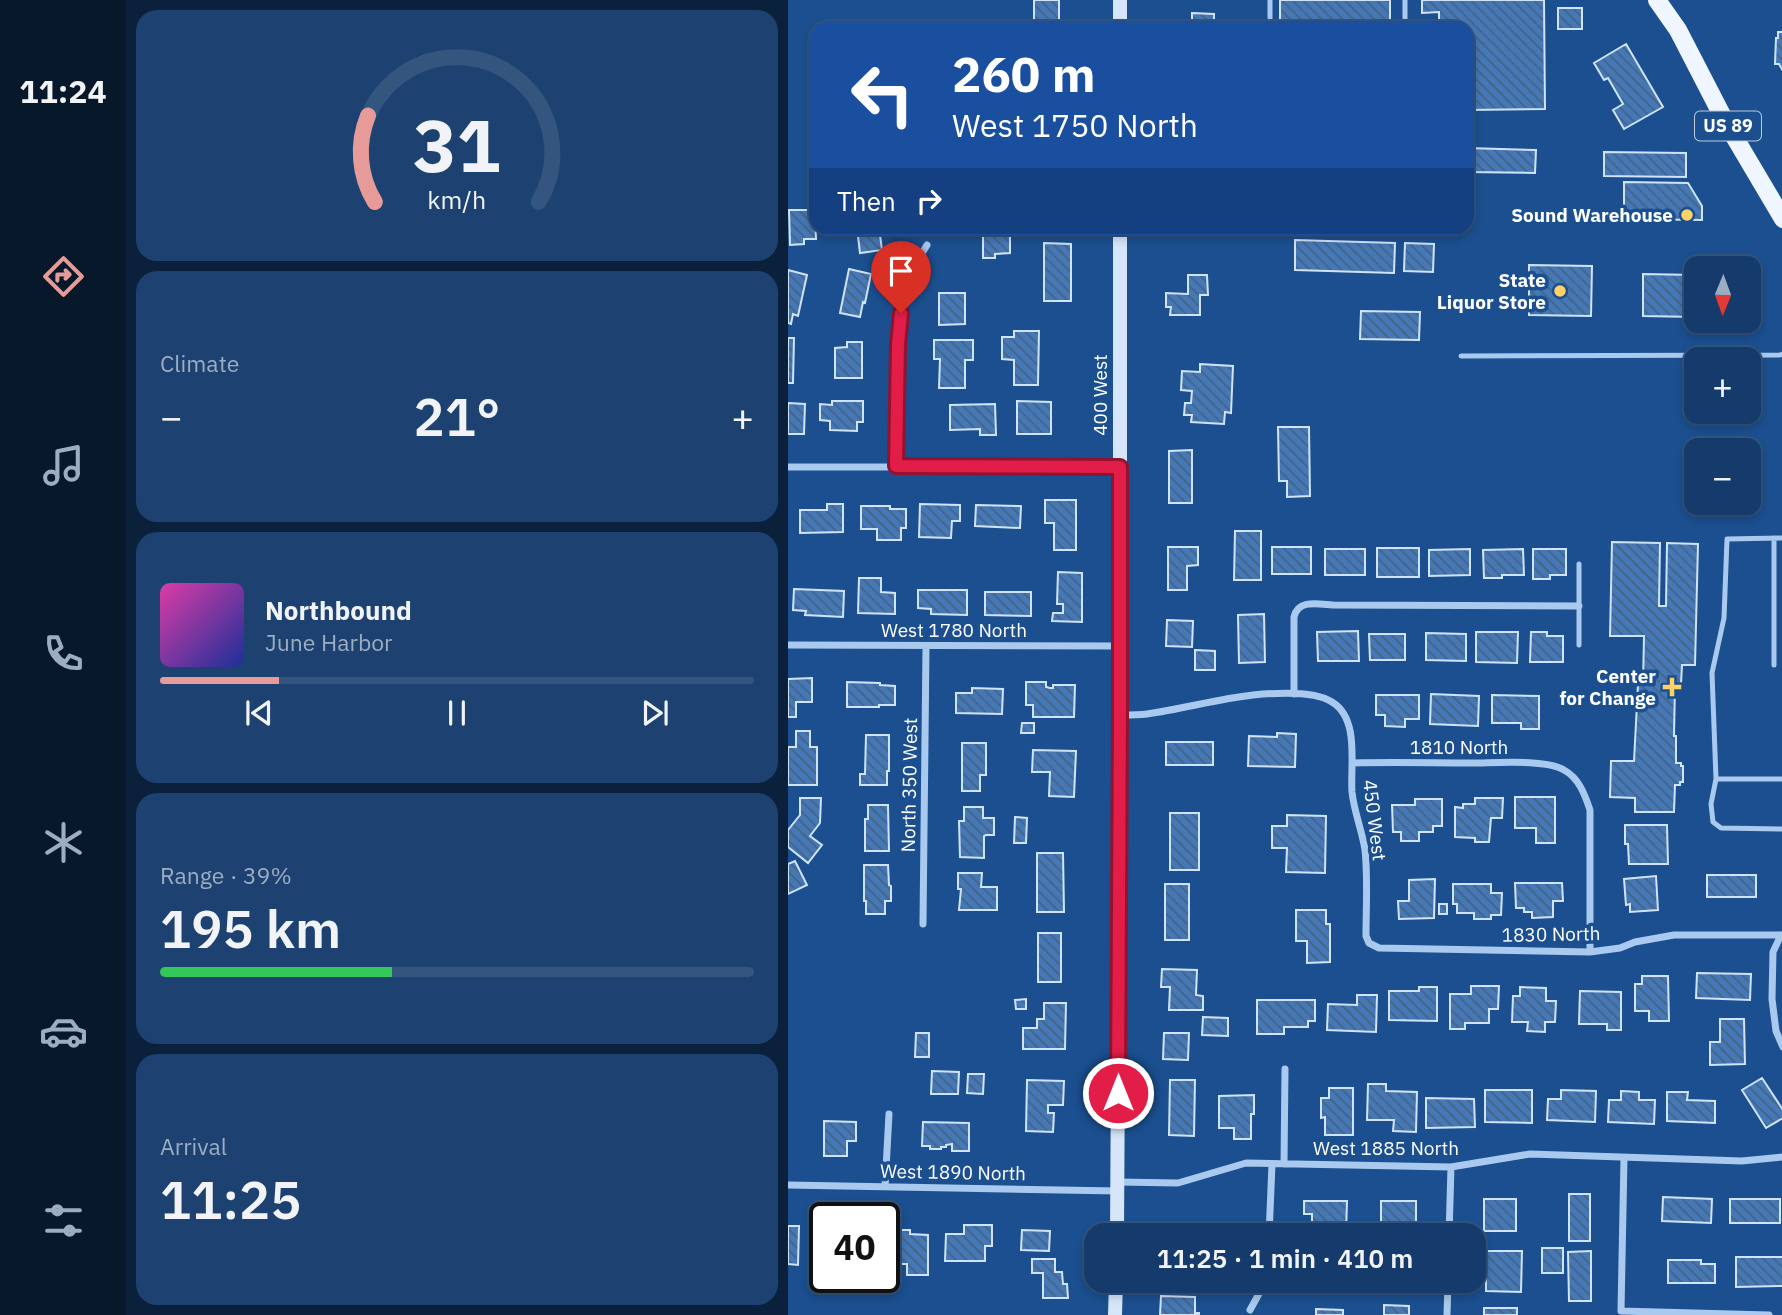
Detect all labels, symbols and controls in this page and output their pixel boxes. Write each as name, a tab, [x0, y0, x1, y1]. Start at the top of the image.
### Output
text: 260 m	[952, 42, 1096, 105]
icon: left	[837, 49, 928, 140]
text: 11:24	[19, 70, 107, 112]
text: 31	[413, 97, 501, 192]
text: West 1750 North	[952, 104, 1198, 146]
road number: US 89	[1695, 112, 1761, 140]
text: km/h	[428, 182, 486, 215]
icon: right	[910, 182, 948, 220]
text: Then	[837, 184, 896, 218]
place label: Sound Warehouse	[1511, 203, 1673, 227]
marker: Sound Warehouse	[1679, 207, 1695, 223]
pin	[871, 241, 931, 313]
icon: directions	[39, 252, 88, 301]
icon: arrive	[882, 252, 920, 290]
north arrow	[1684, 256, 1761, 332]
map controls	[1684, 256, 1761, 515]
place label: State Liquor Store	[1437, 268, 1546, 314]
marker: State Liquor Store	[1552, 283, 1568, 299]
button: +	[1684, 347, 1761, 424]
text: Climate	[160, 348, 239, 378]
street label: 400 West	[1088, 354, 1112, 436]
text: 21°	[414, 383, 500, 450]
text: −	[160, 392, 183, 441]
text: +	[731, 392, 754, 441]
button: −	[1684, 438, 1761, 515]
icon: music	[39, 441, 88, 490]
text: Northbound	[265, 593, 412, 627]
street label: West 1780 North	[881, 618, 1027, 642]
text: June Harbor	[265, 627, 393, 657]
icon: phone	[39, 629, 88, 678]
place label: Center for Change	[1559, 664, 1656, 710]
marker: Center for Change	[1662, 677, 1682, 697]
icon: previous	[240, 694, 278, 732]
icon: pause	[438, 694, 476, 732]
icon: next	[636, 694, 674, 732]
street label: North 350 West	[896, 717, 922, 853]
street label: 1810 North	[1410, 735, 1508, 759]
street label: 450 West	[1358, 778, 1392, 862]
icon: climate	[39, 818, 88, 867]
text: Range · 39%	[160, 860, 292, 890]
text: 195 km	[160, 895, 341, 962]
street label: 1830 North	[1501, 921, 1601, 947]
icon: car	[39, 1007, 88, 1056]
position arrow	[1081, 1056, 1155, 1130]
text: Arrival	[160, 1131, 227, 1161]
street label: West 1885 North	[1313, 1136, 1459, 1160]
street label: West 1890 North	[880, 1159, 1026, 1185]
text: 11:25	[160, 1166, 301, 1233]
icon: filters	[39, 1196, 88, 1245]
speed limit sign: 40	[809, 1202, 900, 1293]
text: 11:25 · 1 min · 410 m	[1157, 1241, 1413, 1275]

